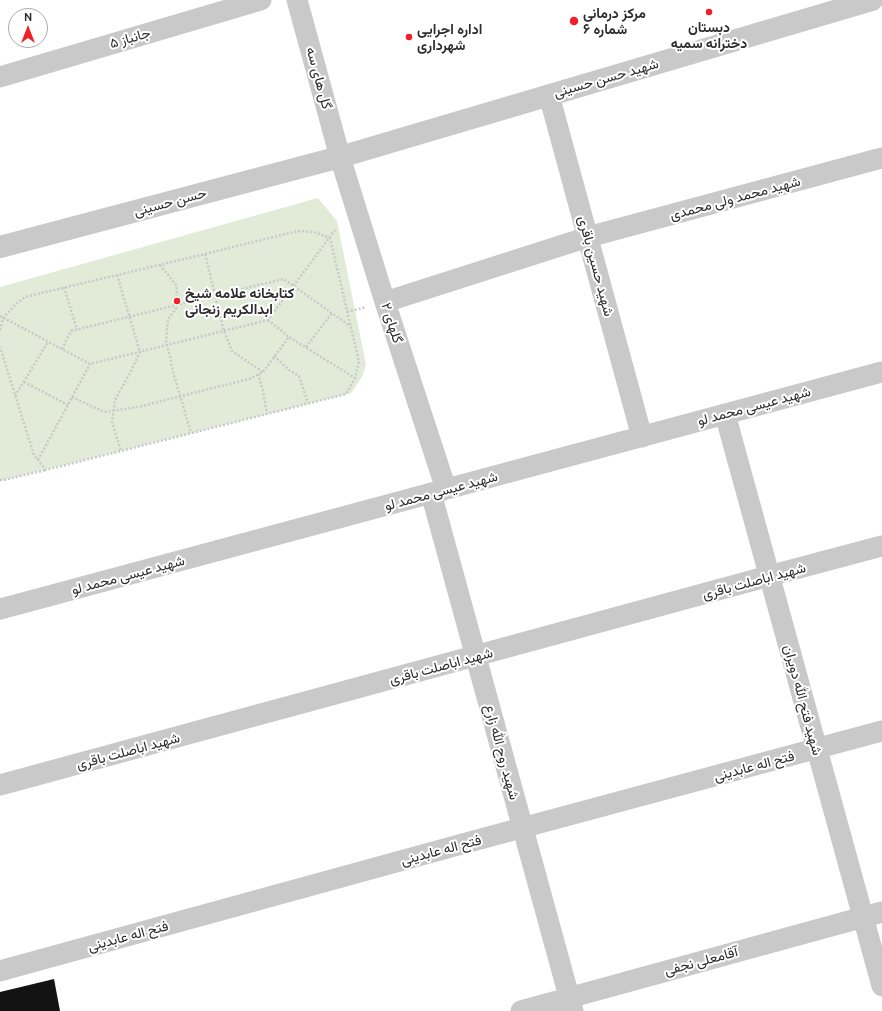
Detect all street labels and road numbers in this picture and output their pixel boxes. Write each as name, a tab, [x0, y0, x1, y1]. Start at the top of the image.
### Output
street label: جانباز ۵	[108, 24, 152, 52]
street label: گل های سه	[303, 45, 335, 111]
street label: شهید حسن حسینی	[552, 55, 660, 101]
street label: شهید محمد ولی محمدی	[668, 173, 802, 223]
street label: حسن حسینی	[132, 184, 208, 220]
street label: شهید حسین باقری	[575, 214, 617, 318]
street label: گلهای ۲	[378, 301, 406, 345]
street label: شهید عیسی محمد لو	[696, 383, 812, 429]
street label: شهید عیسی محمد لو	[383, 468, 499, 514]
street label: شهید عیسی محمد لو	[70, 552, 186, 598]
street label: شهید اباصلت باقری	[700, 559, 808, 603]
street label: شهید فتح الله دویران	[780, 643, 826, 757]
street label: شهید اباصلت باقری	[387, 644, 495, 688]
street label: شهید روح الله زارع	[481, 702, 523, 802]
street label: شهید اباصلت باقری	[74, 729, 182, 773]
street label: فتح اله عابدینی	[712, 747, 796, 785]
street label: فتح اله عابدینی	[399, 831, 483, 869]
street label: فتح اله عابدینی	[86, 917, 170, 955]
street label: آقامعلی نجفی	[662, 943, 740, 979]

